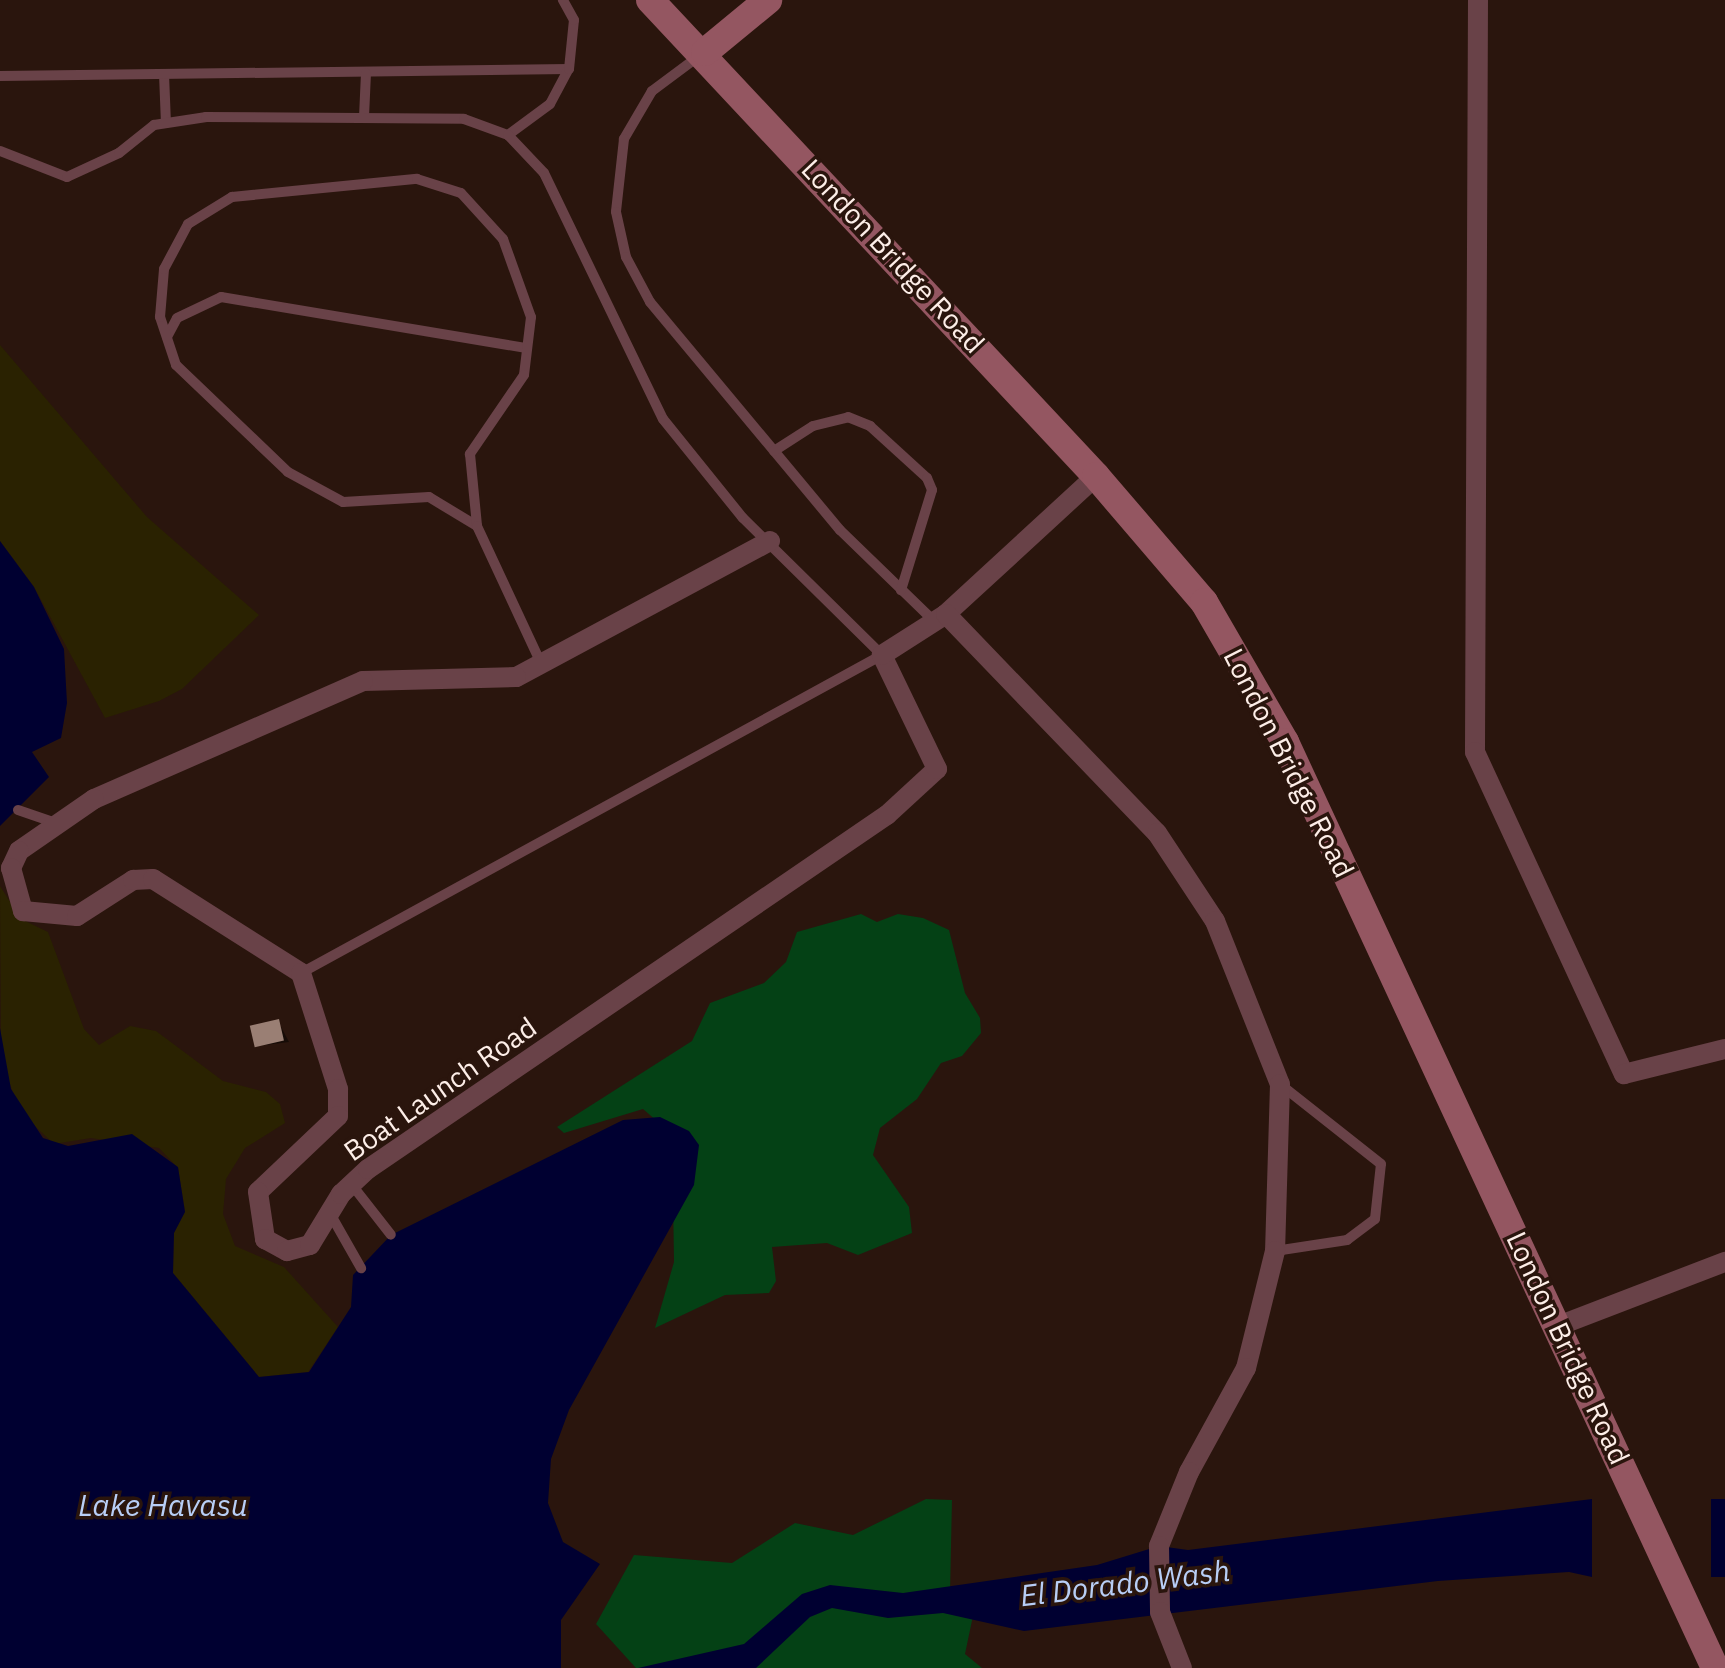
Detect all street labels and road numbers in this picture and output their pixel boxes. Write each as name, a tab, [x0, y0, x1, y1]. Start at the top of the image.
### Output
street label: London Bridge Road	[795, 152, 991, 360]
street label: London Bridge Road	[1217, 643, 1361, 883]
street label: Boat Launch Road	[337, 1010, 543, 1168]
street label: London Bridge Road	[1499, 1226, 1637, 1470]

